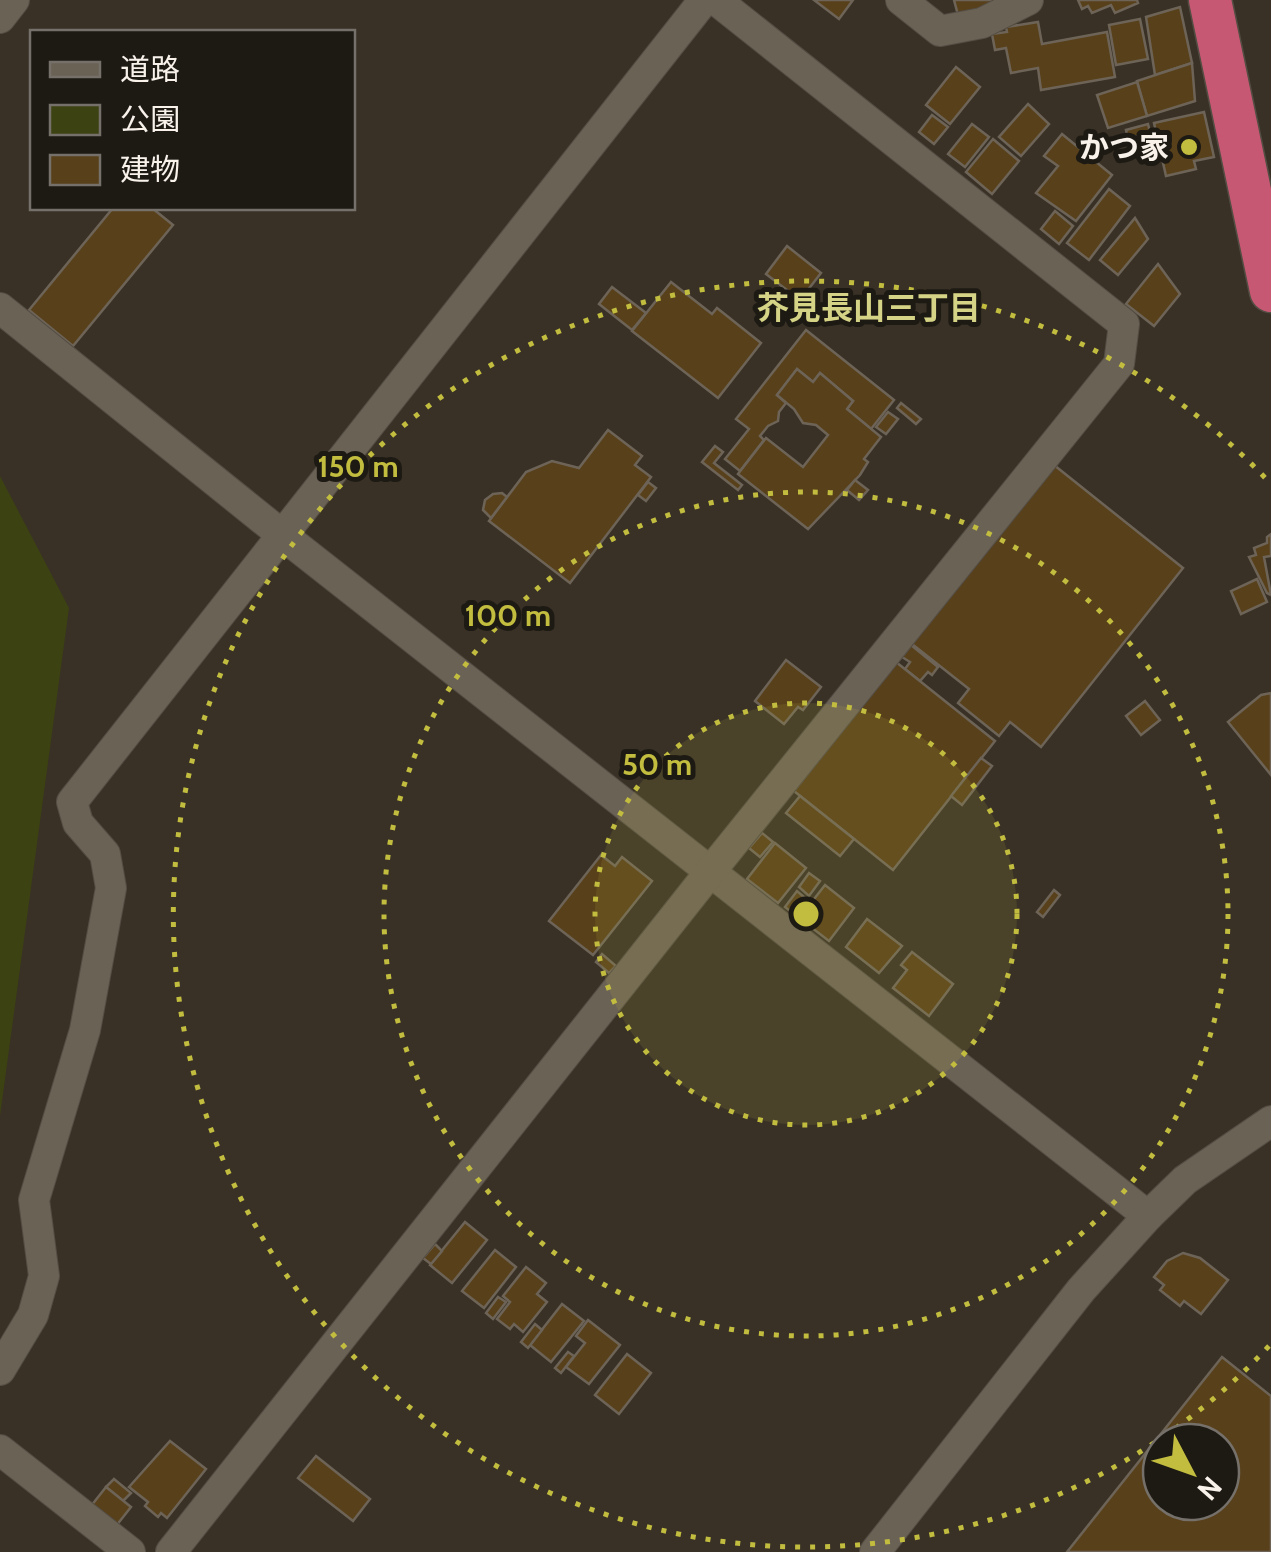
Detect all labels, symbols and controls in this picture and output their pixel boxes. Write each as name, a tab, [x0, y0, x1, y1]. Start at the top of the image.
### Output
legend	[30, 30, 355, 210]
text: 道路	[120, 51, 180, 88]
text: 公園	[120, 101, 180, 138]
place label: かつ家	[1079, 129, 1169, 166]
marker: かつ家	[1178, 136, 1200, 158]
text: 建物	[120, 151, 180, 188]
district label: 芥見長山三丁目	[757, 288, 981, 327]
text: 150 m	[317, 448, 399, 485]
text: 100 m	[465, 597, 551, 634]
text: 50 m	[622, 746, 692, 783]
centre of rings	[788, 896, 824, 932]
north arrow	[1141, 1422, 1241, 1522]
text: N	[1191, 1470, 1229, 1507]

